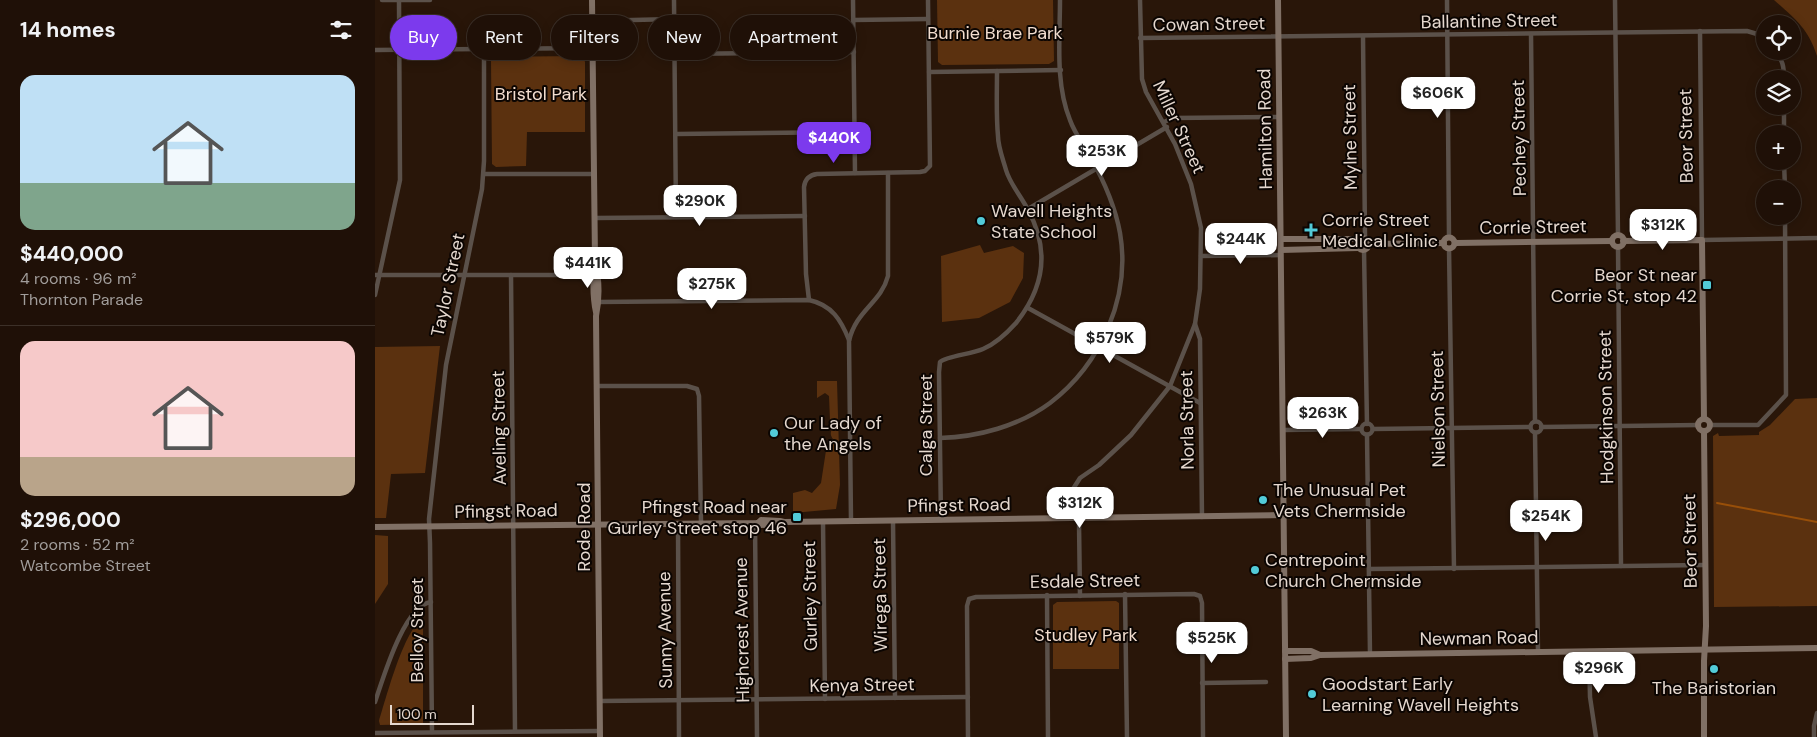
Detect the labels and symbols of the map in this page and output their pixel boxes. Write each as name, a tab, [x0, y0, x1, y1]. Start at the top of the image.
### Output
street label: Ballantine Street	[1421, 8, 1557, 34]
street label: Cowan Street	[1153, 11, 1265, 37]
park label: Burnie Brae Park	[927, 21, 1063, 45]
street label: Hamilton Road	[1252, 68, 1278, 190]
pin: $606K	[1403, 76, 1473, 119]
street label: Miller Street	[1147, 77, 1211, 177]
street label: Pechey Street	[1506, 80, 1532, 196]
park label: Bristol Park	[495, 82, 587, 106]
street label: Mylne Street	[1337, 84, 1363, 190]
street label: Beor Street	[1673, 89, 1699, 183]
pin: $440K	[799, 121, 869, 164]
pin: $253K	[1067, 134, 1137, 177]
pin: $290K	[665, 184, 735, 227]
place label: Wavell Heights State School	[991, 199, 1112, 244]
place label: Corrie Street Medical Clinic	[1322, 208, 1438, 253]
pin: $312K	[1628, 208, 1698, 251]
street label: Corrie Street	[1479, 214, 1587, 240]
marker: Wavell Heights State School	[975, 215, 987, 227]
pin: $244K	[1206, 222, 1276, 265]
marker: Corrie Street Medical Clinic	[1304, 223, 1318, 237]
street label: Taylor Street	[425, 231, 471, 339]
pin: $441K	[553, 246, 623, 289]
place label: Beor St near Corrie St, stop 42	[1551, 263, 1697, 308]
pin: $275K	[677, 268, 747, 310]
marker: Beor St near Corrie St, stop 42	[1701, 279, 1713, 291]
pin: $579K	[1075, 322, 1145, 364]
street label: Hodgkinson Street	[1593, 330, 1619, 484]
street label: Nielson Street	[1425, 350, 1451, 468]
street label: Aveling Street	[486, 370, 512, 486]
street label: Norla Street	[1174, 370, 1200, 470]
street label: Calga Street	[914, 374, 938, 476]
pin: $263K	[1288, 396, 1358, 439]
place label: Our Lady of the Angels	[784, 411, 882, 456]
marker: Our Lady of the Angels	[768, 427, 780, 439]
place label: The Unusual Pet Vets Chermside	[1273, 478, 1406, 523]
street label: Rode Road	[572, 482, 596, 572]
pin: $312K	[1045, 486, 1115, 529]
street label: Pfingst Road	[907, 492, 1011, 518]
marker: The Unusual Pet Vets Chermside	[1257, 494, 1269, 506]
street label: Beor Street	[1677, 494, 1703, 588]
place label: Pfingst Road near Gurley Street stop 46	[608, 495, 787, 540]
street label: Pfingst Road	[454, 498, 558, 524]
pin: $254K	[1511, 500, 1581, 542]
marker: Pfingst Road near Gurley Street stop 46	[791, 511, 803, 523]
street label: Wirega Street	[867, 538, 893, 652]
street label: Gurley Street	[797, 541, 823, 651]
place label: Centrepoint Church Chermside	[1265, 548, 1421, 593]
street label: Highcrest Avenue	[729, 557, 755, 703]
marker: Centrepoint Church Chermside	[1249, 564, 1261, 576]
street label: Esdale Street	[1030, 568, 1140, 594]
street label: Sunny Avenue	[652, 571, 678, 689]
street label: Belloy Street	[405, 578, 429, 682]
pin: $525K	[1177, 622, 1247, 664]
park label: Studley Park	[1034, 623, 1138, 647]
street label: Newman Road	[1419, 625, 1539, 651]
pin: $296K	[1564, 652, 1634, 694]
marker: The Baristorian	[1708, 663, 1720, 675]
street label: Kenya Street	[809, 672, 915, 698]
place label: Goodstart Early Learning Wavell Heights	[1322, 672, 1519, 717]
place label: The Baristorian	[1652, 676, 1776, 700]
marker: Goodstart Early Learning Wavell Heights	[1306, 688, 1318, 700]
scale bar	[390, 702, 474, 725]

